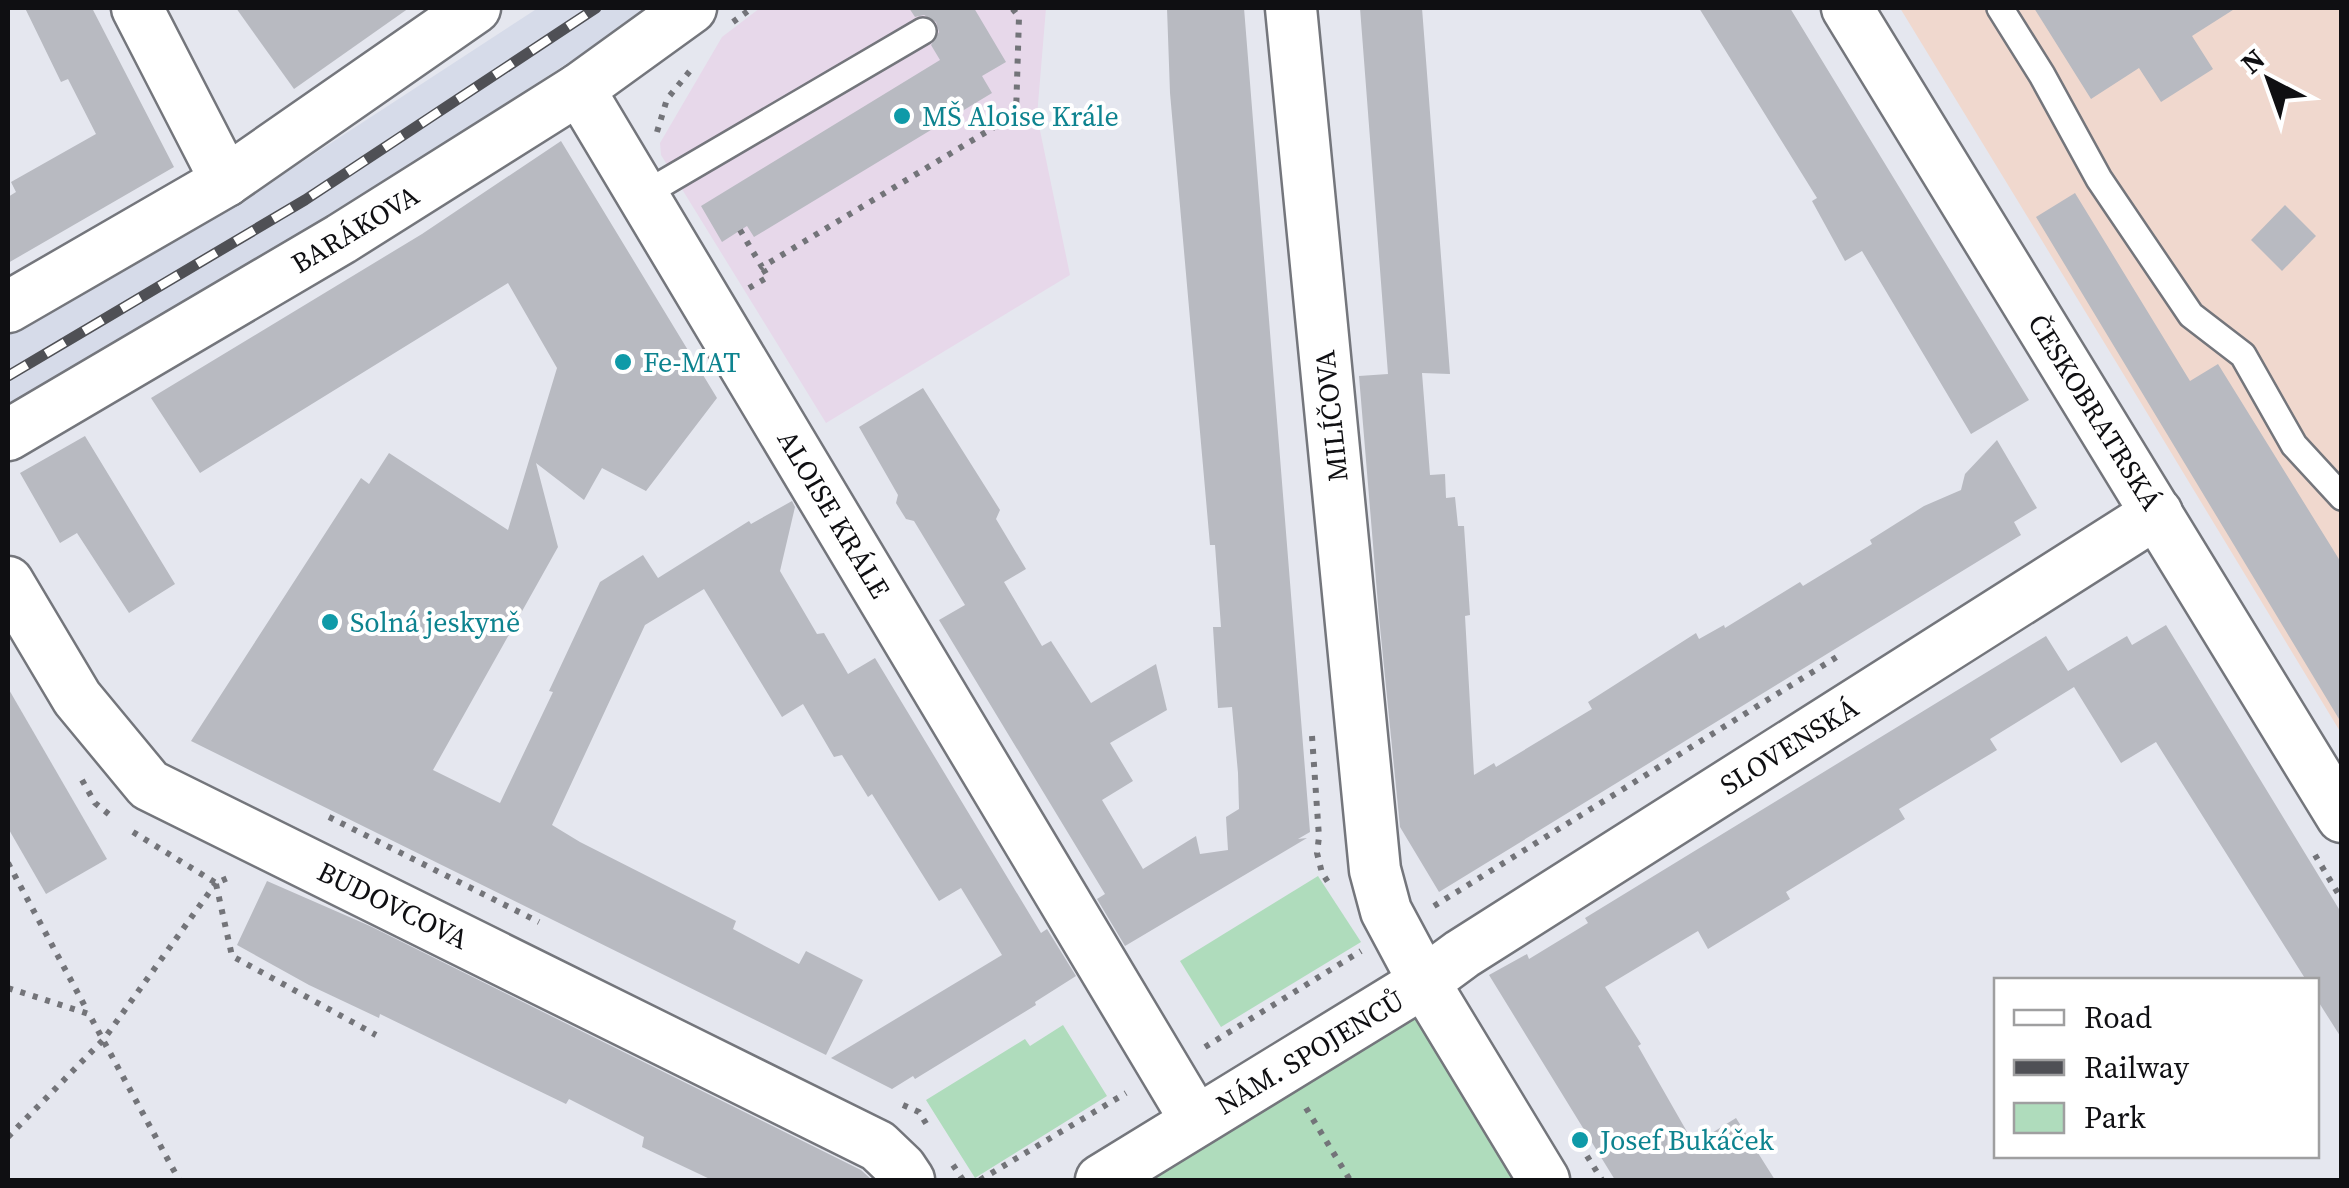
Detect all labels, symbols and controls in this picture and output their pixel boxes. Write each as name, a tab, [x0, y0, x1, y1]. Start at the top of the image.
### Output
north arrow	[2219, 30, 2319, 130]
text: N	[2232, 40, 2273, 82]
place label: MŠ Aloise Krále	[922, 97, 1119, 135]
marker: MŠ Aloise Krále	[891, 105, 913, 127]
street label: BARÁKOVA	[284, 176, 426, 282]
street label: ČESKOBRATRSKÁ	[2019, 307, 2171, 518]
place label: Fe-MAT	[643, 343, 740, 381]
street label: MILÍČOVA	[1305, 348, 1357, 484]
marker: Fe-MAT	[612, 351, 634, 373]
street label: ALOISE KRÁLE	[769, 423, 899, 605]
place label: Solná jeskyně	[350, 603, 520, 641]
marker: Solná jeskyně	[319, 611, 341, 633]
street label: SLOVENSKÁ	[1713, 688, 1866, 804]
street label: BUDOVCOVA	[311, 852, 475, 958]
legend	[1994, 978, 2319, 1158]
street label: NÁM. SPOJENCŮ	[1209, 981, 1411, 1123]
text: Road	[2084, 997, 2152, 1038]
text: Railway	[2084, 1047, 2190, 1088]
text: Park	[2084, 1097, 2146, 1138]
place label: Josef Bukáček	[1599, 1121, 1774, 1159]
marker: Josef Bukáček	[1569, 1129, 1591, 1151]

